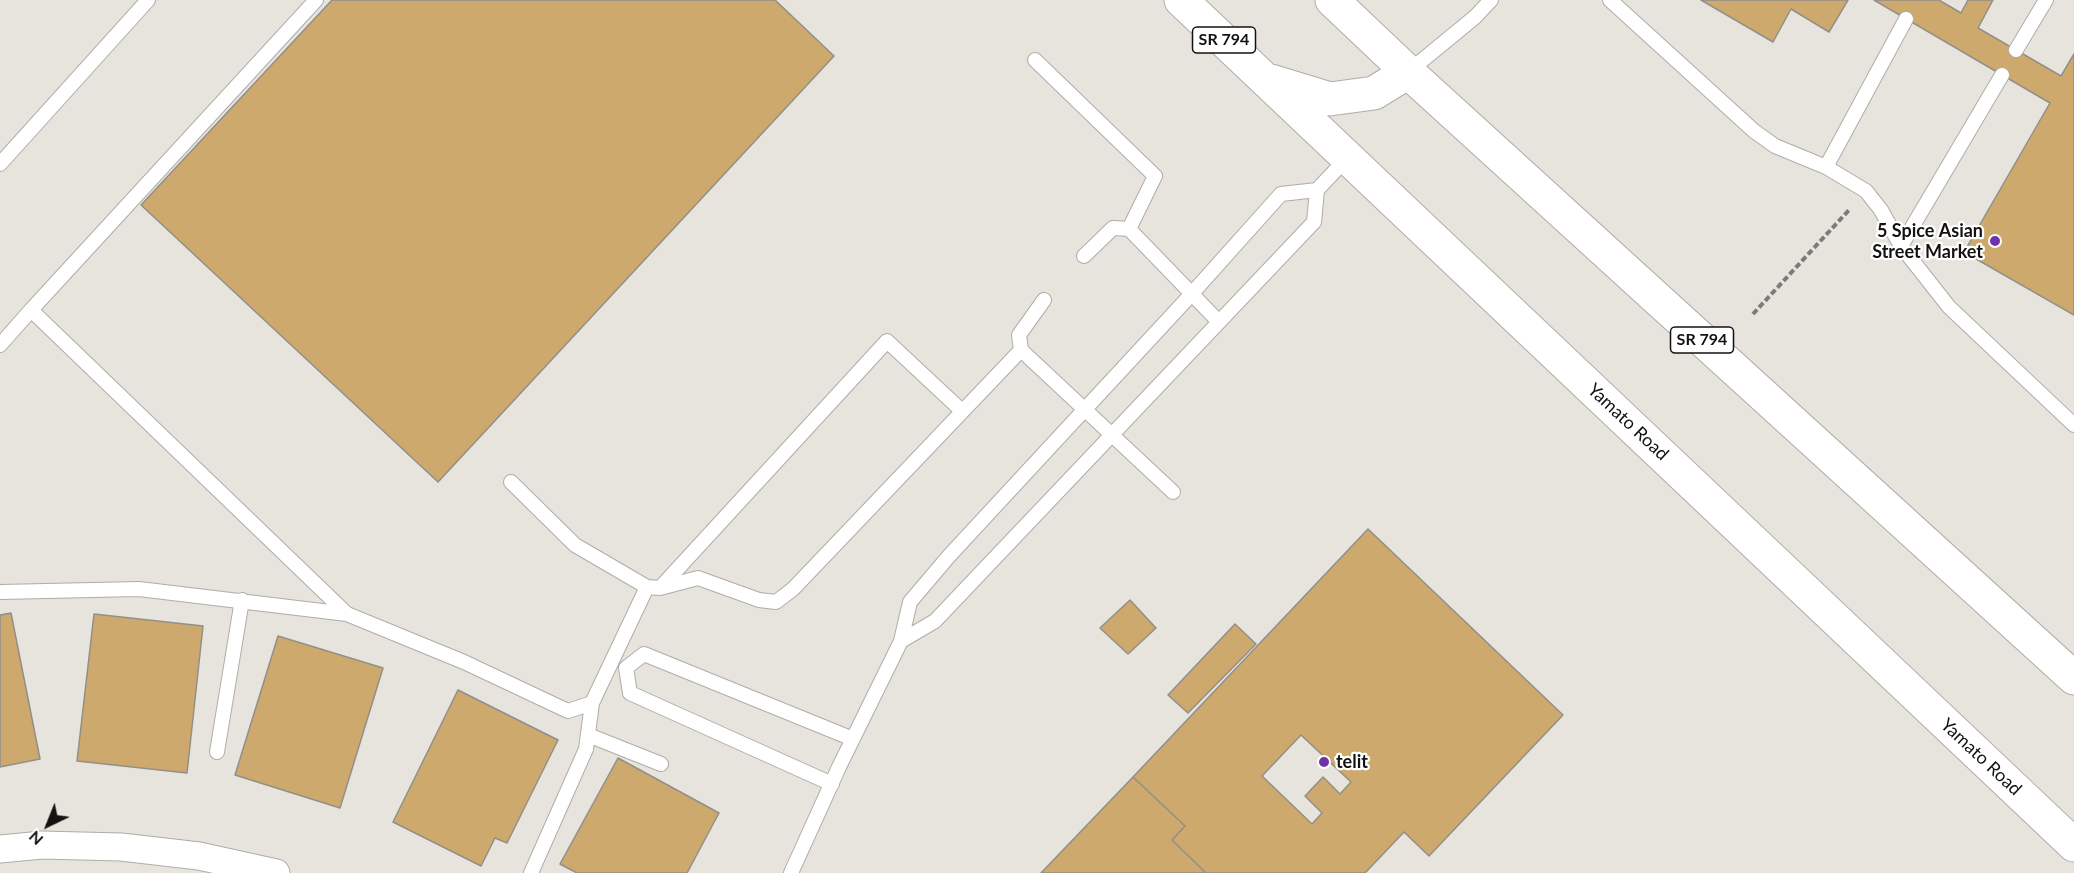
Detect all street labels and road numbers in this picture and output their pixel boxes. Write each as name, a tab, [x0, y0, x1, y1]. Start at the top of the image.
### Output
road number: SR 794	[1192, 27, 1256, 53]
road number: SR 794	[1670, 327, 1734, 353]
street label: Yamato Road	[1583, 379, 1673, 465]
street label: Yamato Road	[1936, 714, 2026, 800]

